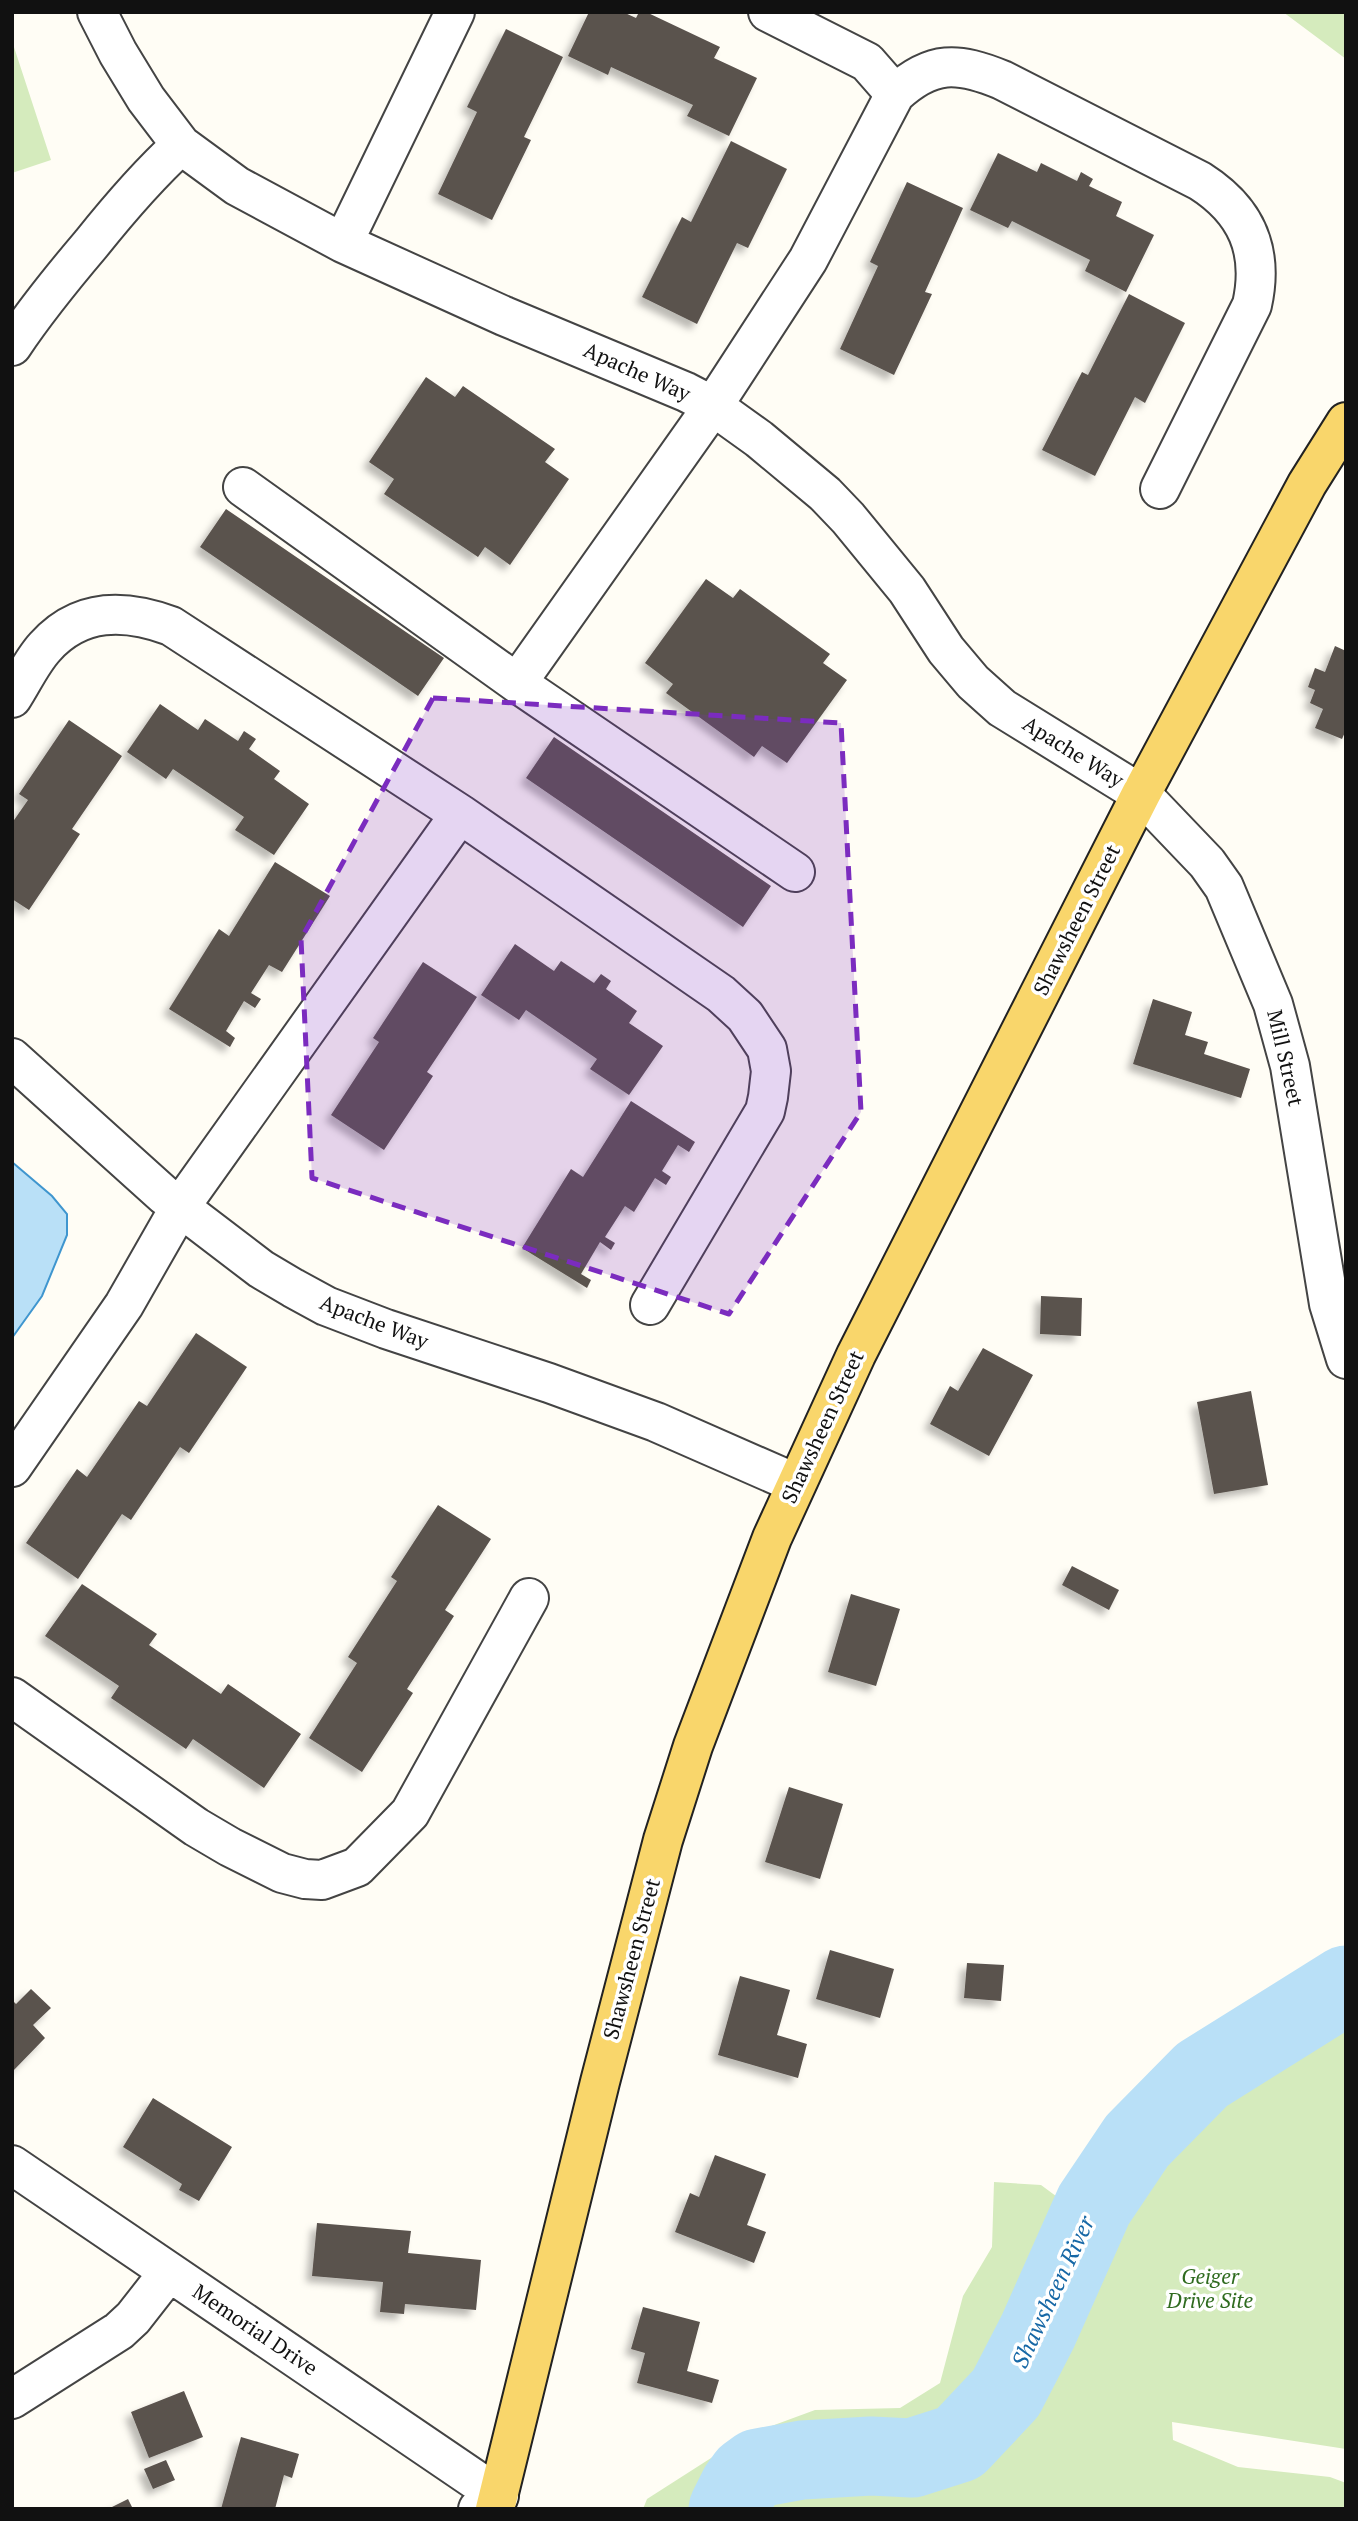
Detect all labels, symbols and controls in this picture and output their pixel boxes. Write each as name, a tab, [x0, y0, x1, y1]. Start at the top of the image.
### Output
street label: Apache Way	[580, 335, 696, 407]
street label: Apache Way	[1018, 709, 1130, 793]
street label: Shawsheen Street	[1026, 839, 1126, 1000]
street label: Mill Street	[1261, 1007, 1311, 1109]
street label: Apache Way	[316, 1288, 433, 1355]
street label: Shawsheen Street	[774, 1345, 870, 1508]
street label: Shawsheen Street	[596, 1875, 666, 2042]
water label: Shawsheen River	[1004, 2210, 1102, 2373]
park label: Geiger Drive Site	[1166, 2262, 1254, 2314]
street label: Memorial Drive	[188, 2277, 323, 2381]

